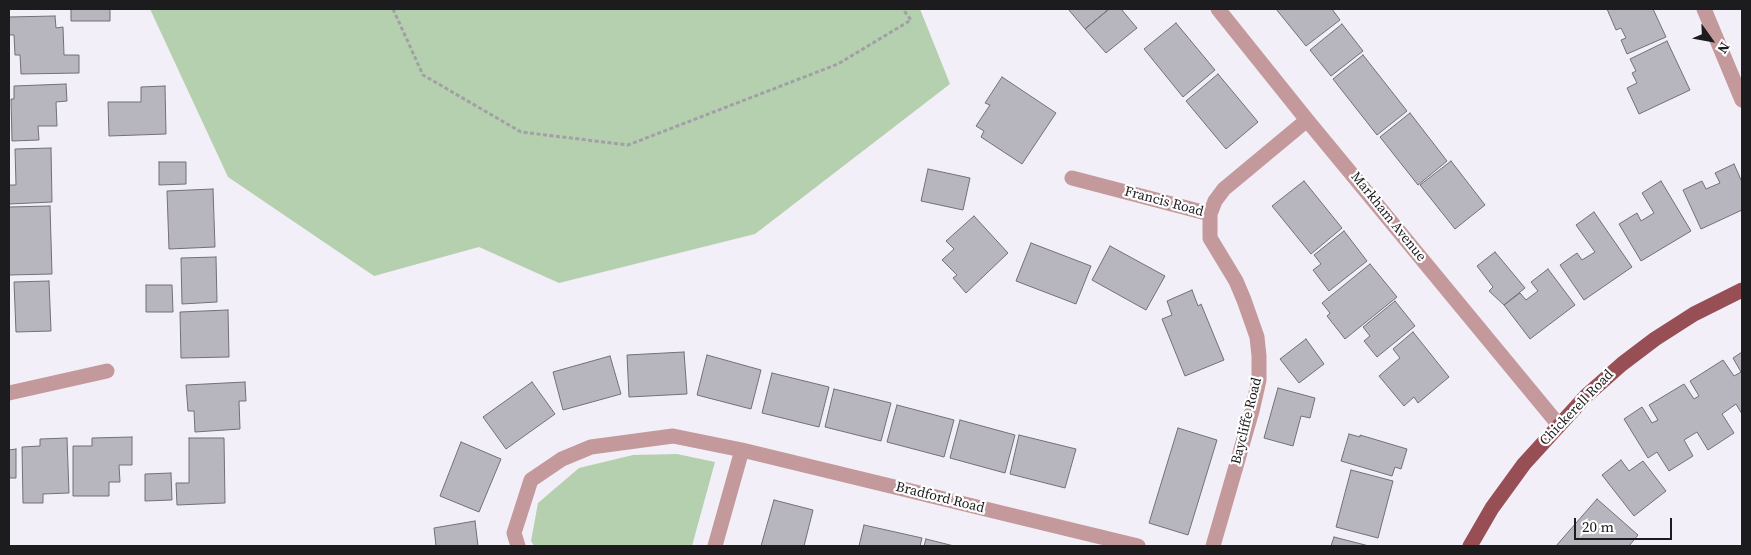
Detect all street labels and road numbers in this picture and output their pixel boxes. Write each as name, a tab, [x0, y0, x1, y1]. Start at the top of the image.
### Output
street label: Markham Avenue	[1347, 169, 1429, 265]
street label: Francis Road	[1123, 183, 1205, 221]
street label: Chickerell Road	[1537, 367, 1617, 449]
street label: Baycliffe Road	[1228, 376, 1266, 466]
street label: Bradford Road	[894, 479, 986, 517]

